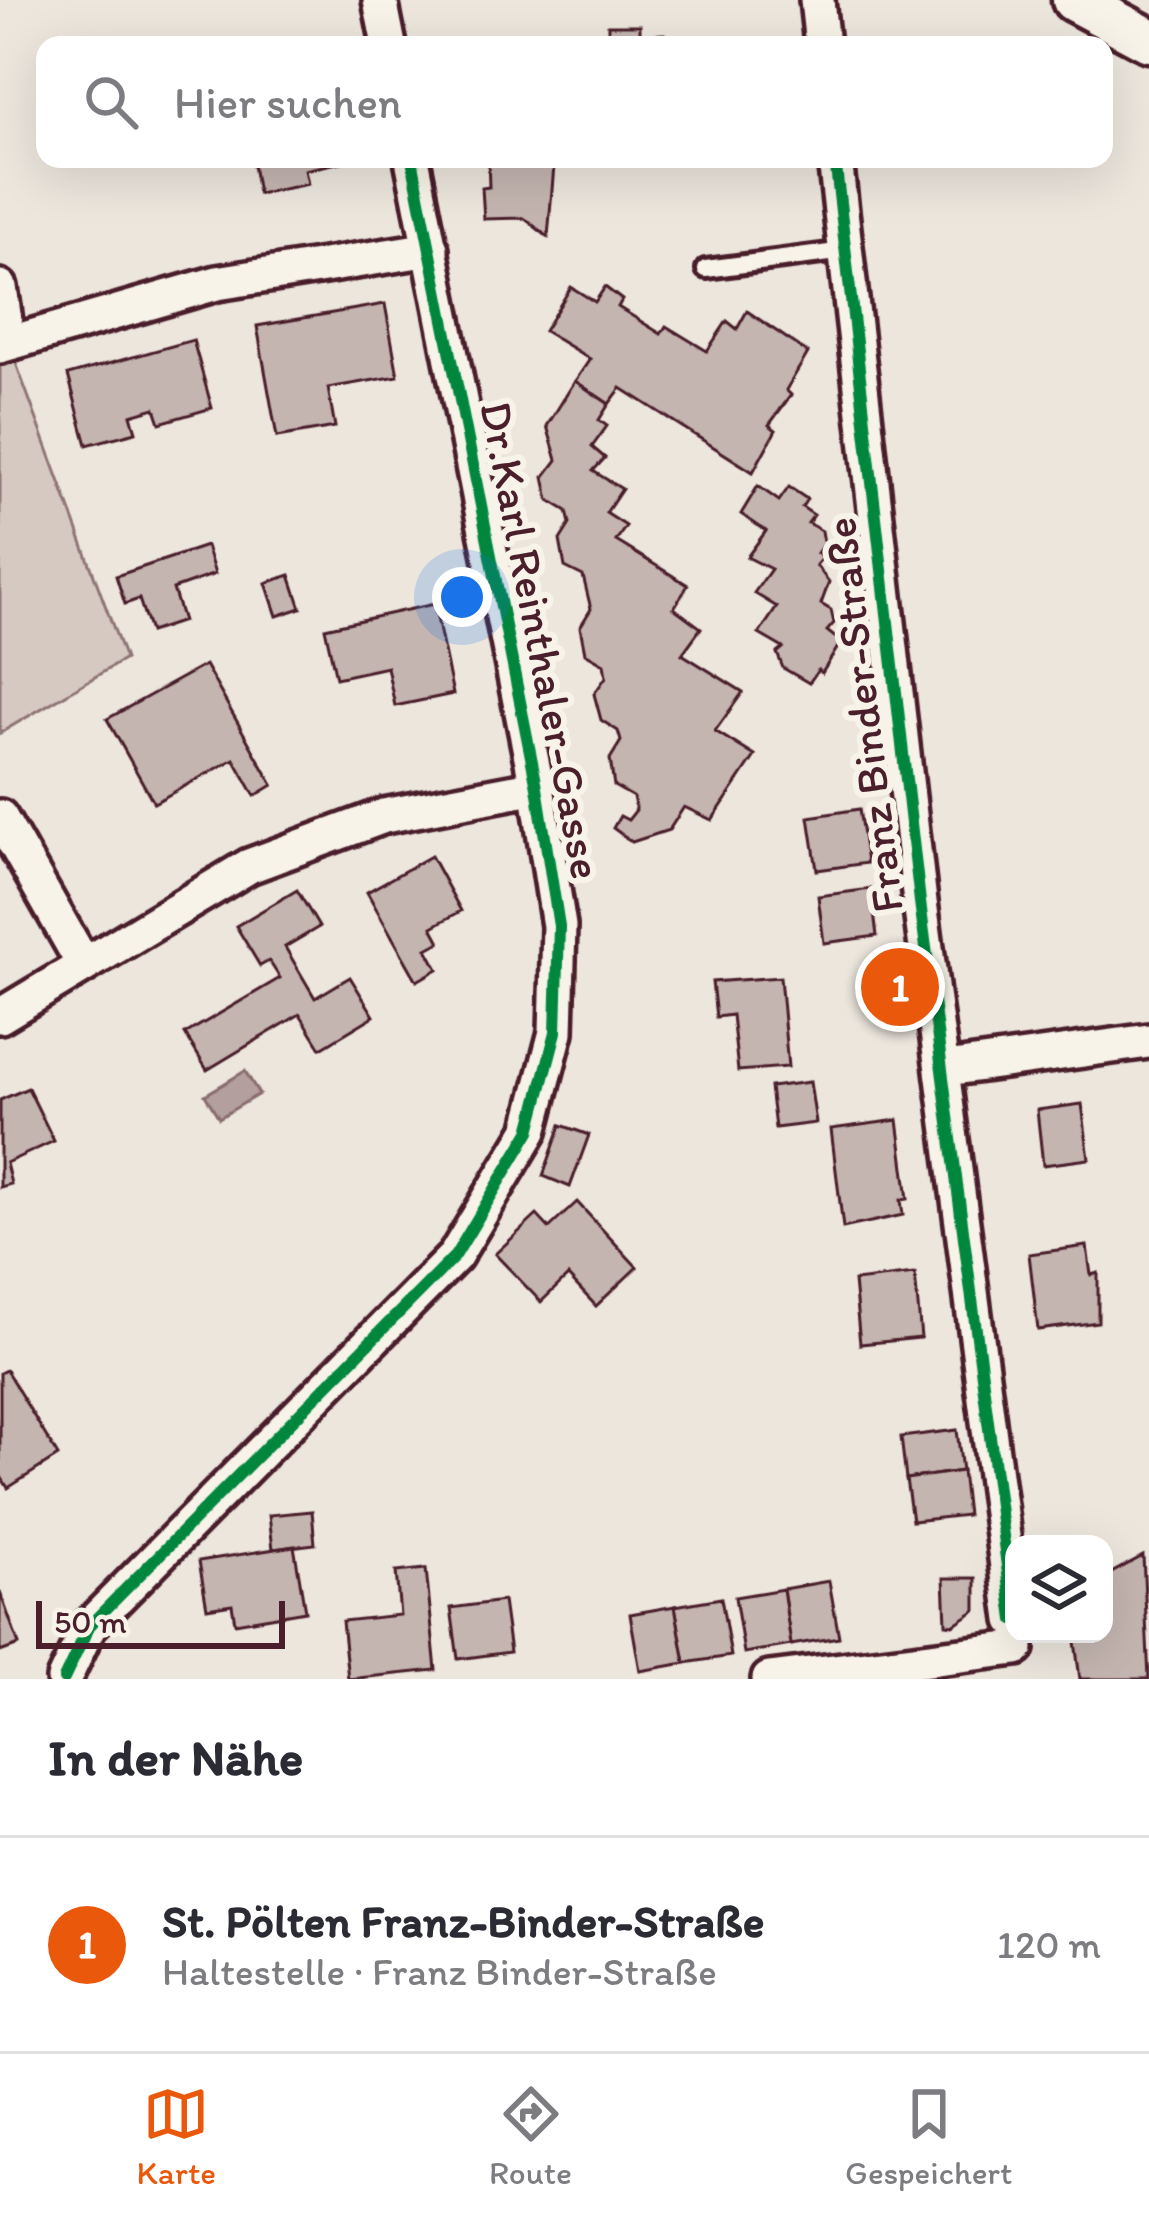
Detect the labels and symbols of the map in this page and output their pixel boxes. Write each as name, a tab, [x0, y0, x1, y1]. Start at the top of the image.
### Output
street label: Dr.Karl Reinthaler-Gasse	[469, 397, 615, 883]
street label: Franz Binder-Straße	[812, 514, 914, 916]
your location	[432, 567, 492, 627]
pin: 1	[861, 942, 939, 1032]
scale bar	[36, 1595, 285, 1648]

